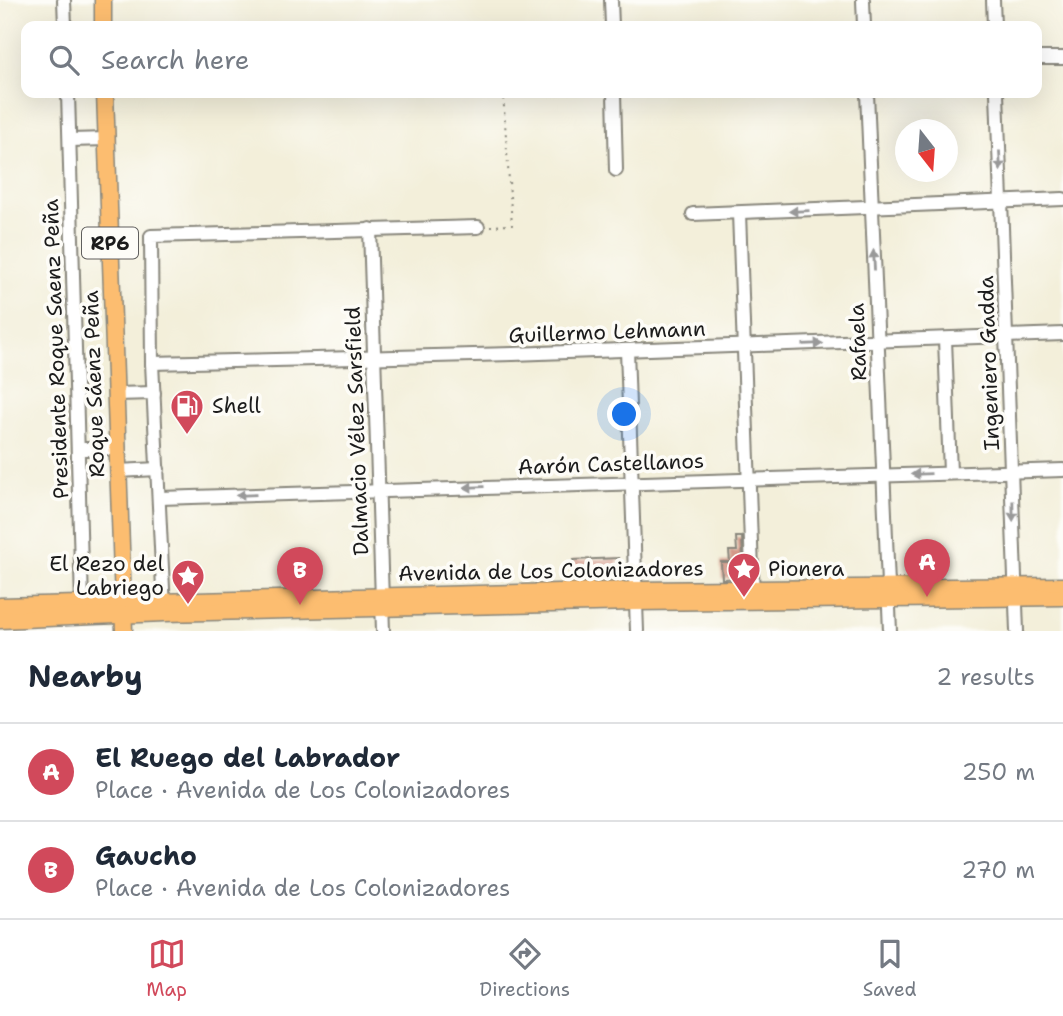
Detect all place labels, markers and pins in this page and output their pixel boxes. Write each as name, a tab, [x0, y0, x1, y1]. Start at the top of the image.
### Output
fuel station icon: Shell	[168, 387, 206, 436]
place label: Shell	[212, 392, 261, 420]
pin: A	[904, 539, 950, 597]
pin: B	[277, 547, 323, 605]
place label: El Rezo del Labriego	[49, 550, 165, 602]
place icon: Pionera	[725, 550, 763, 599]
place label: Pionera	[768, 555, 844, 583]
place icon: El Rezo del Labriego	[169, 557, 207, 606]

